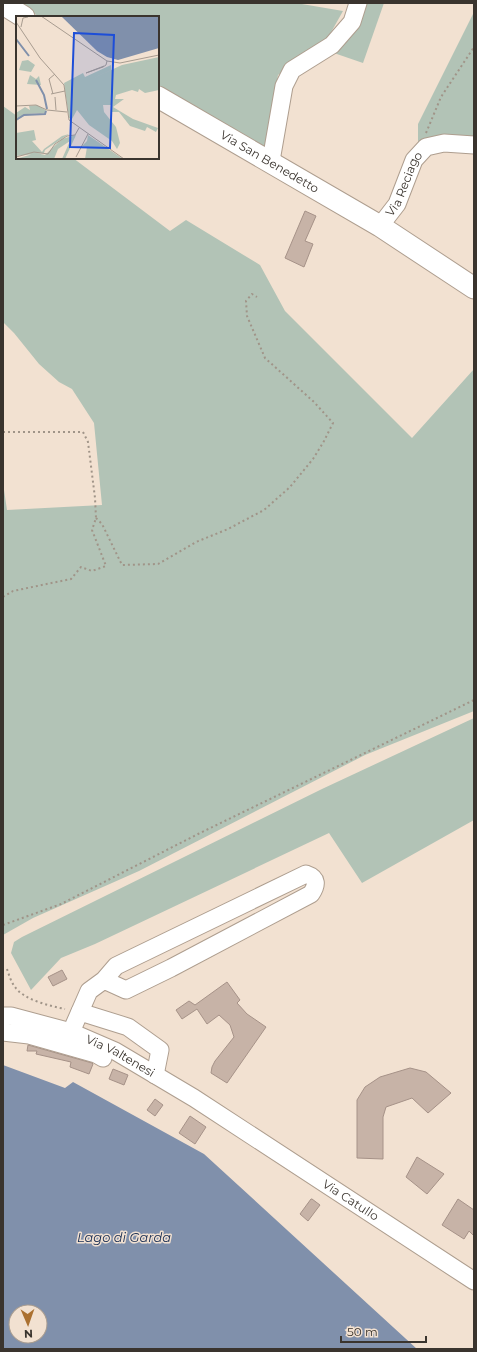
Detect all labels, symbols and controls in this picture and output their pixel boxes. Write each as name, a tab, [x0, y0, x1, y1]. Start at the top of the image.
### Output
inset map	[16, 16, 159, 159]
street label: Via San Benedetto	[218, 127, 322, 196]
street label: Via Reciago	[382, 148, 425, 219]
street label: Via Valtenesi	[84, 1031, 158, 1080]
street label: Via Catullo	[320, 1176, 382, 1224]
water label: Lago di Garda	[77, 1229, 171, 1245]
north arrow	[8, 1304, 48, 1344]
scale bar	[341, 1318, 426, 1344]
text: 50 m	[347, 1324, 378, 1339]
text: N	[24, 1327, 33, 1341]

